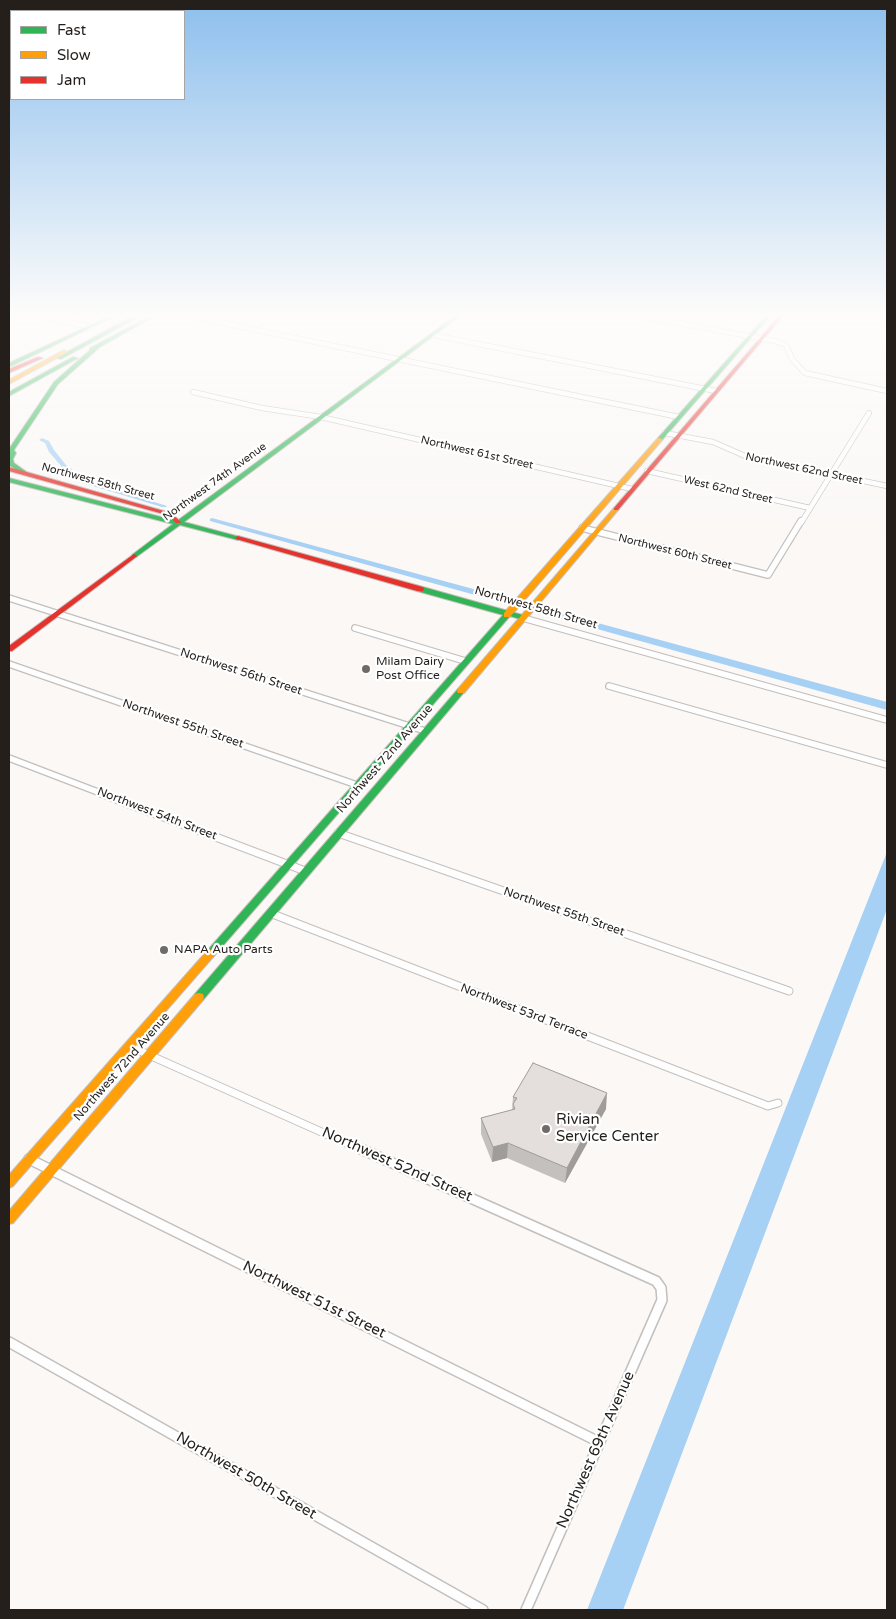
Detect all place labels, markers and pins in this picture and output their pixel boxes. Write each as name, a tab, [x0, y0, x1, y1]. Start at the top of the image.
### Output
place label: Milam Dairy Post Office	[376, 655, 444, 683]
marker: Milam Dairy Post Office	[360, 663, 372, 675]
place label: NAPA Auto Parts	[174, 943, 273, 957]
marker: NAPA Auto Parts	[158, 944, 170, 956]
place label: Rivian Service Center	[556, 1111, 659, 1146]
marker: Rivian Service Center	[540, 1123, 552, 1135]

